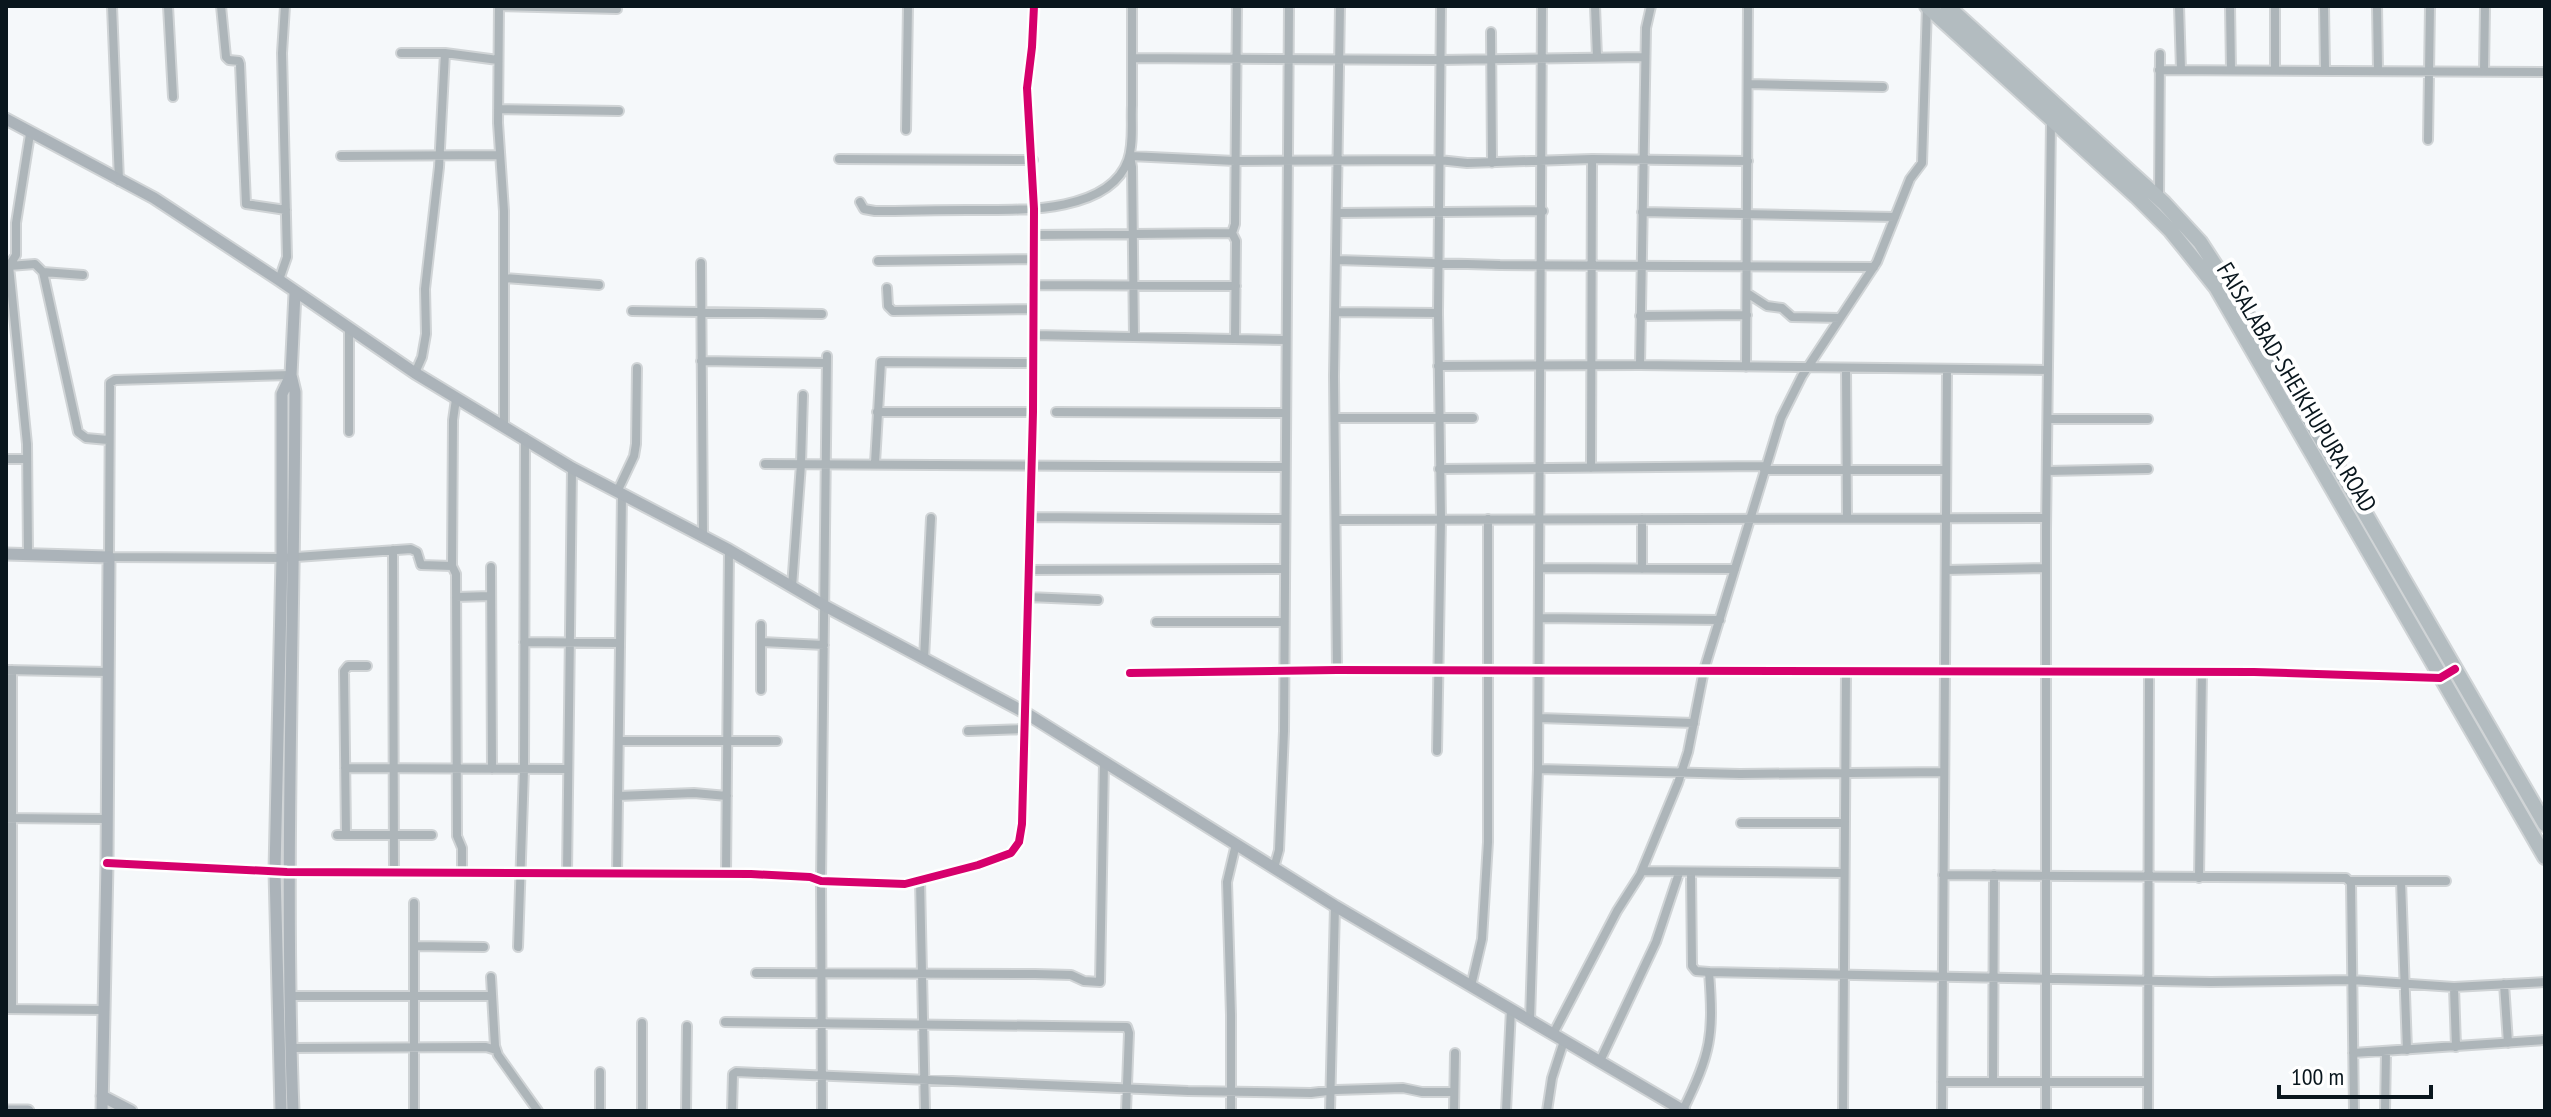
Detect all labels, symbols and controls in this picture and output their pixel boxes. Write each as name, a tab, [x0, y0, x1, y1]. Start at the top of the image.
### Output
street label: FAISALABAD-SHEIKHUPURA ROAD	[2210, 257, 2384, 517]
scale bar	[2279, 1049, 2431, 1099]
text: 100 m	[2291, 1061, 2344, 1092]

